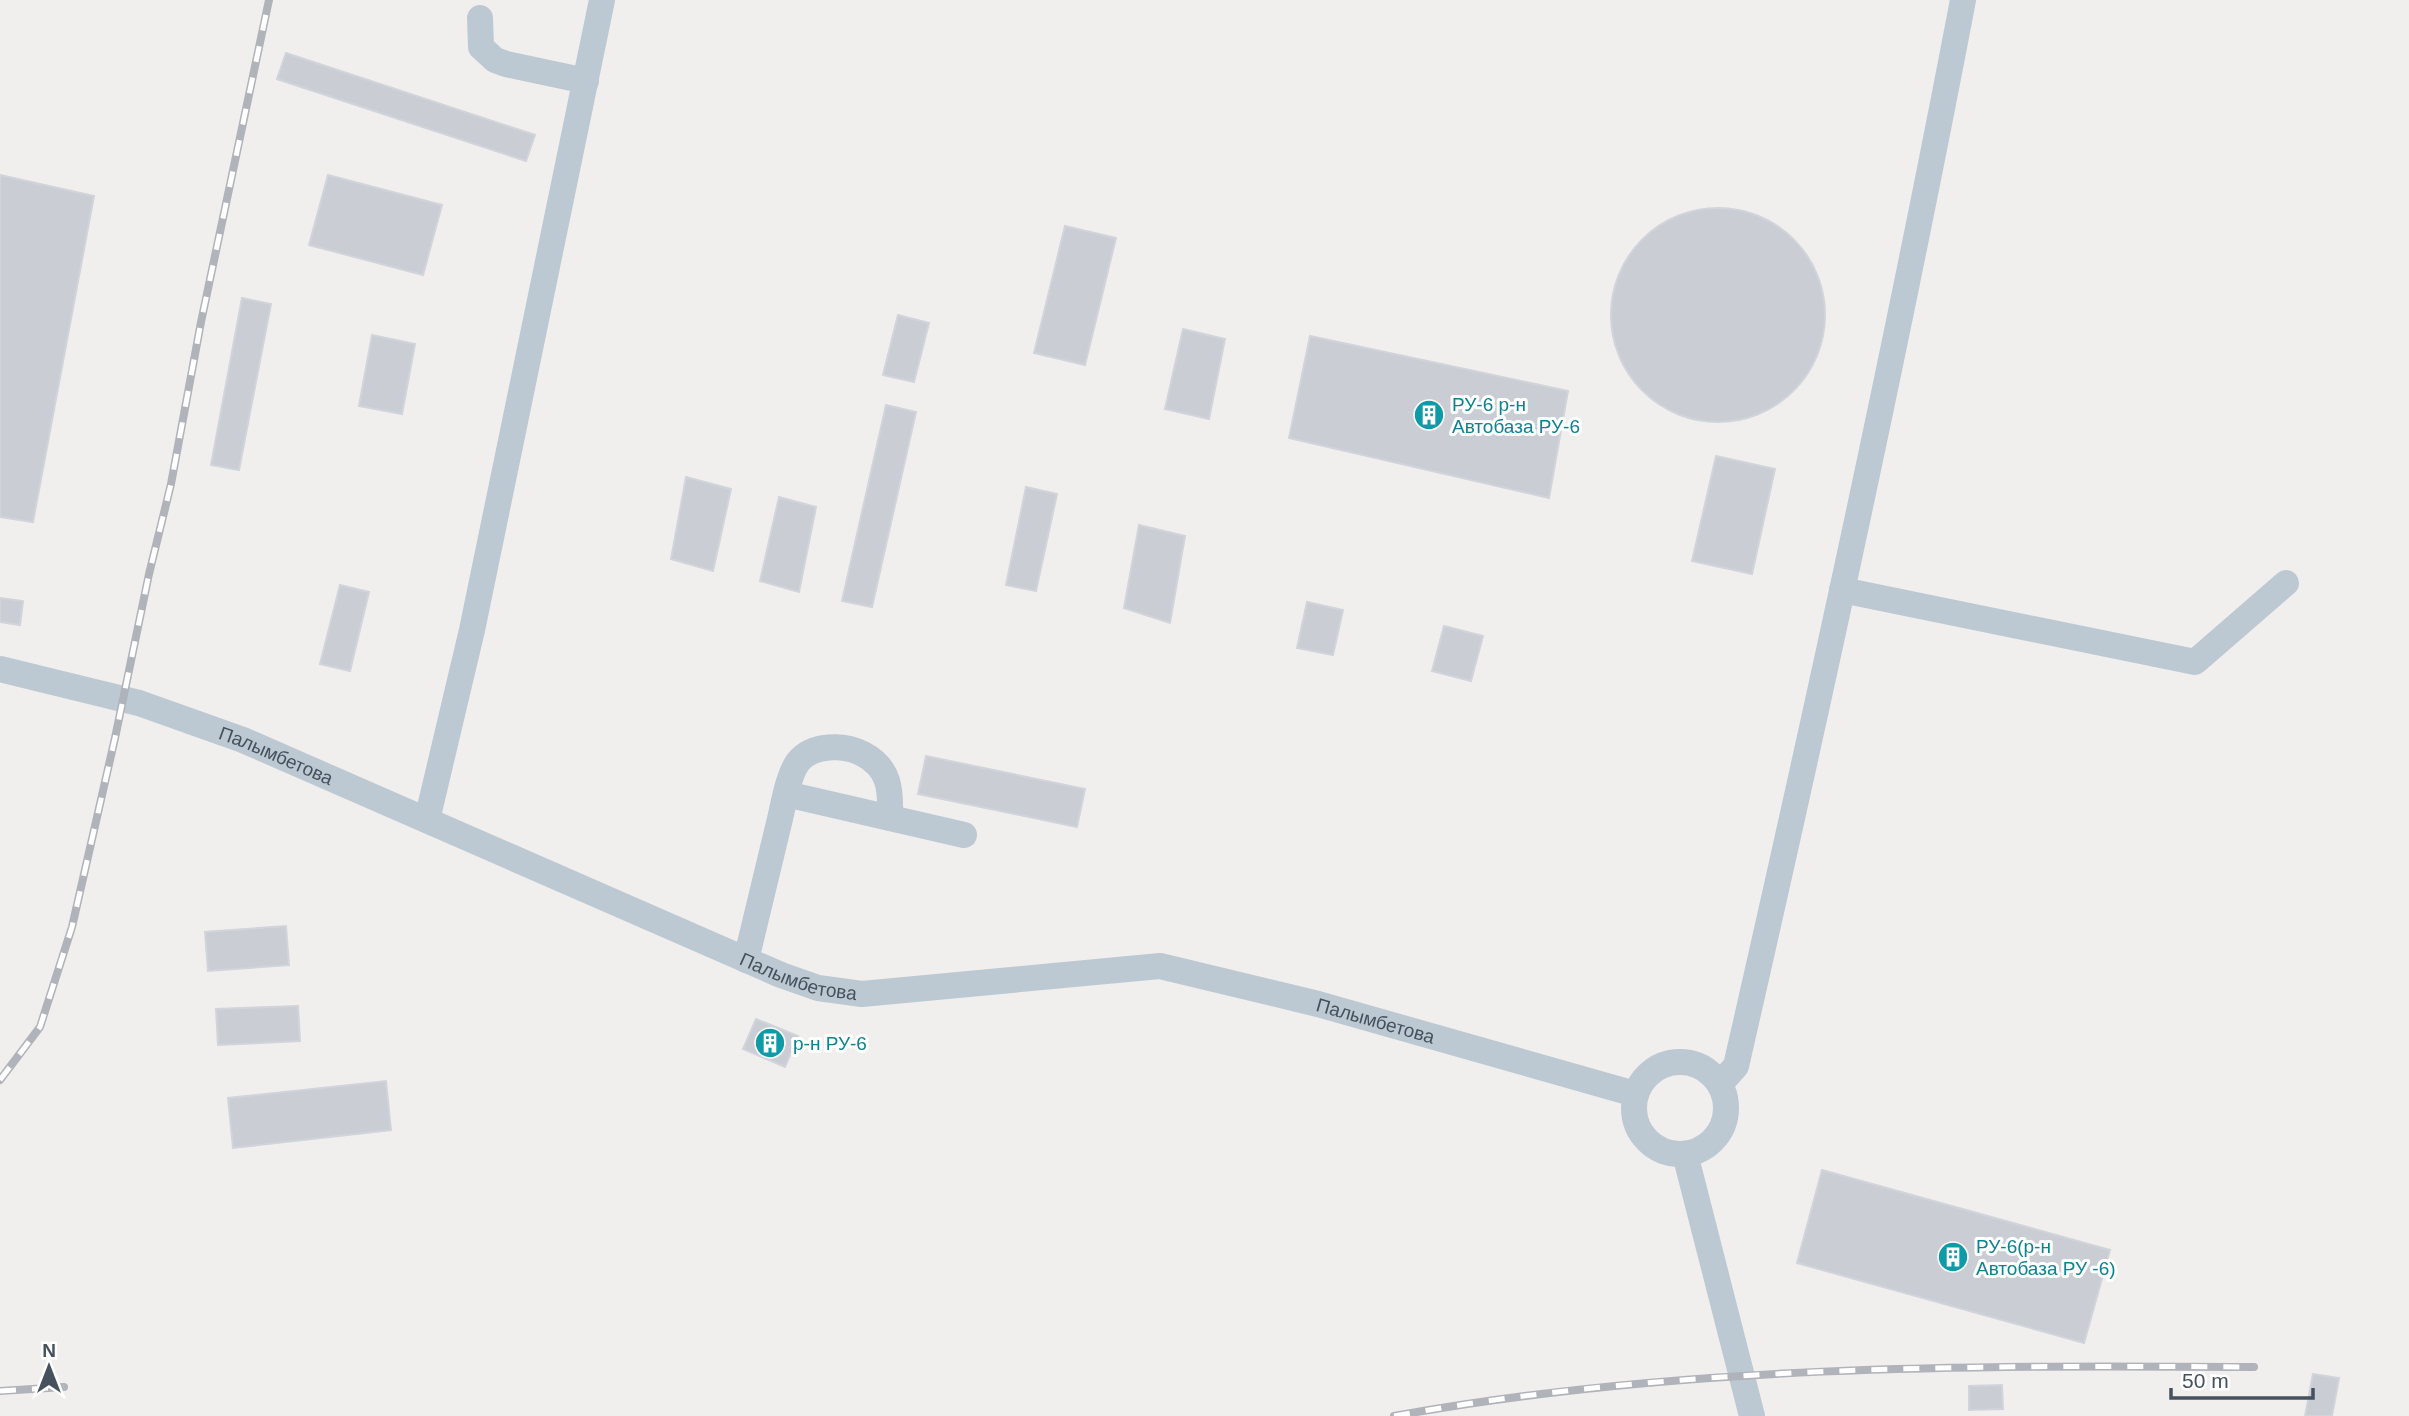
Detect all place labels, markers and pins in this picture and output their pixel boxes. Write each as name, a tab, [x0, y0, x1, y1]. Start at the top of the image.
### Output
place label: РУ-6 р-н Автобаза РУ-6	[1452, 394, 1580, 437]
building icon: РУ-6 р-н Автобаза РУ-6	[1412, 398, 1446, 432]
building icon: р-н РУ-6	[753, 1026, 787, 1060]
place label: р-н РУ-6	[793, 1033, 867, 1054]
place label: РУ-6(р-н Автобаза РУ -6)	[1976, 1236, 2116, 1279]
building icon: РУ-6(р-н Автобаза РУ -6)	[1936, 1240, 1970, 1274]

